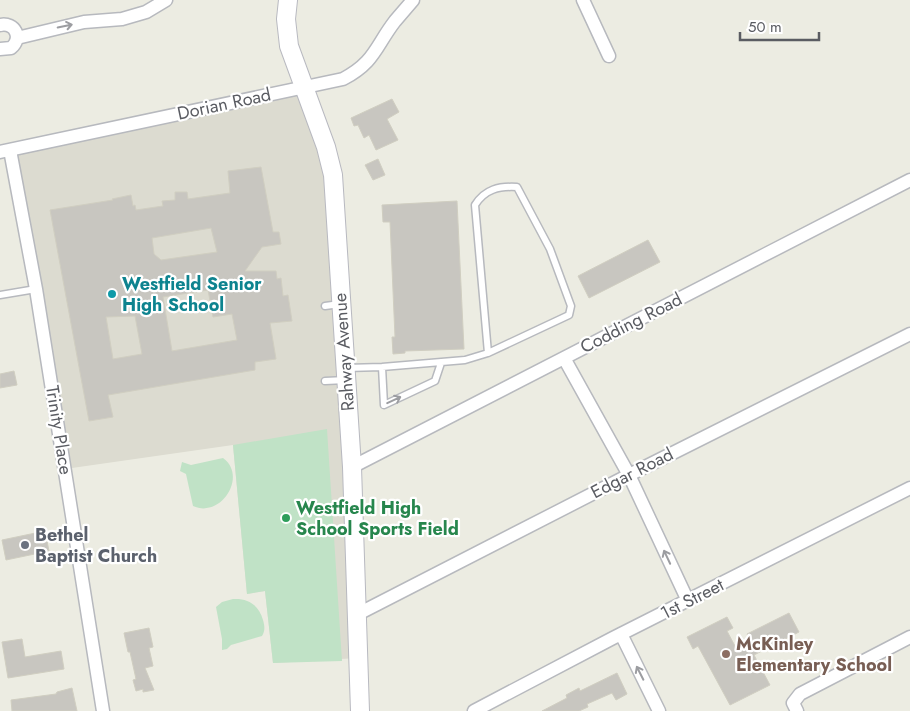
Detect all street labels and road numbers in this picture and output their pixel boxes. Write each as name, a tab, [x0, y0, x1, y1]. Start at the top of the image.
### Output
street label: Dorian Road	[175, 81, 273, 127]
street label: Codding Road	[576, 286, 686, 360]
street label: Rahway Avenue	[327, 292, 361, 412]
street label: Trinity Place	[39, 383, 79, 477]
street label: Edgar Road	[586, 441, 678, 505]
street label: 1st Street	[656, 572, 729, 626]

